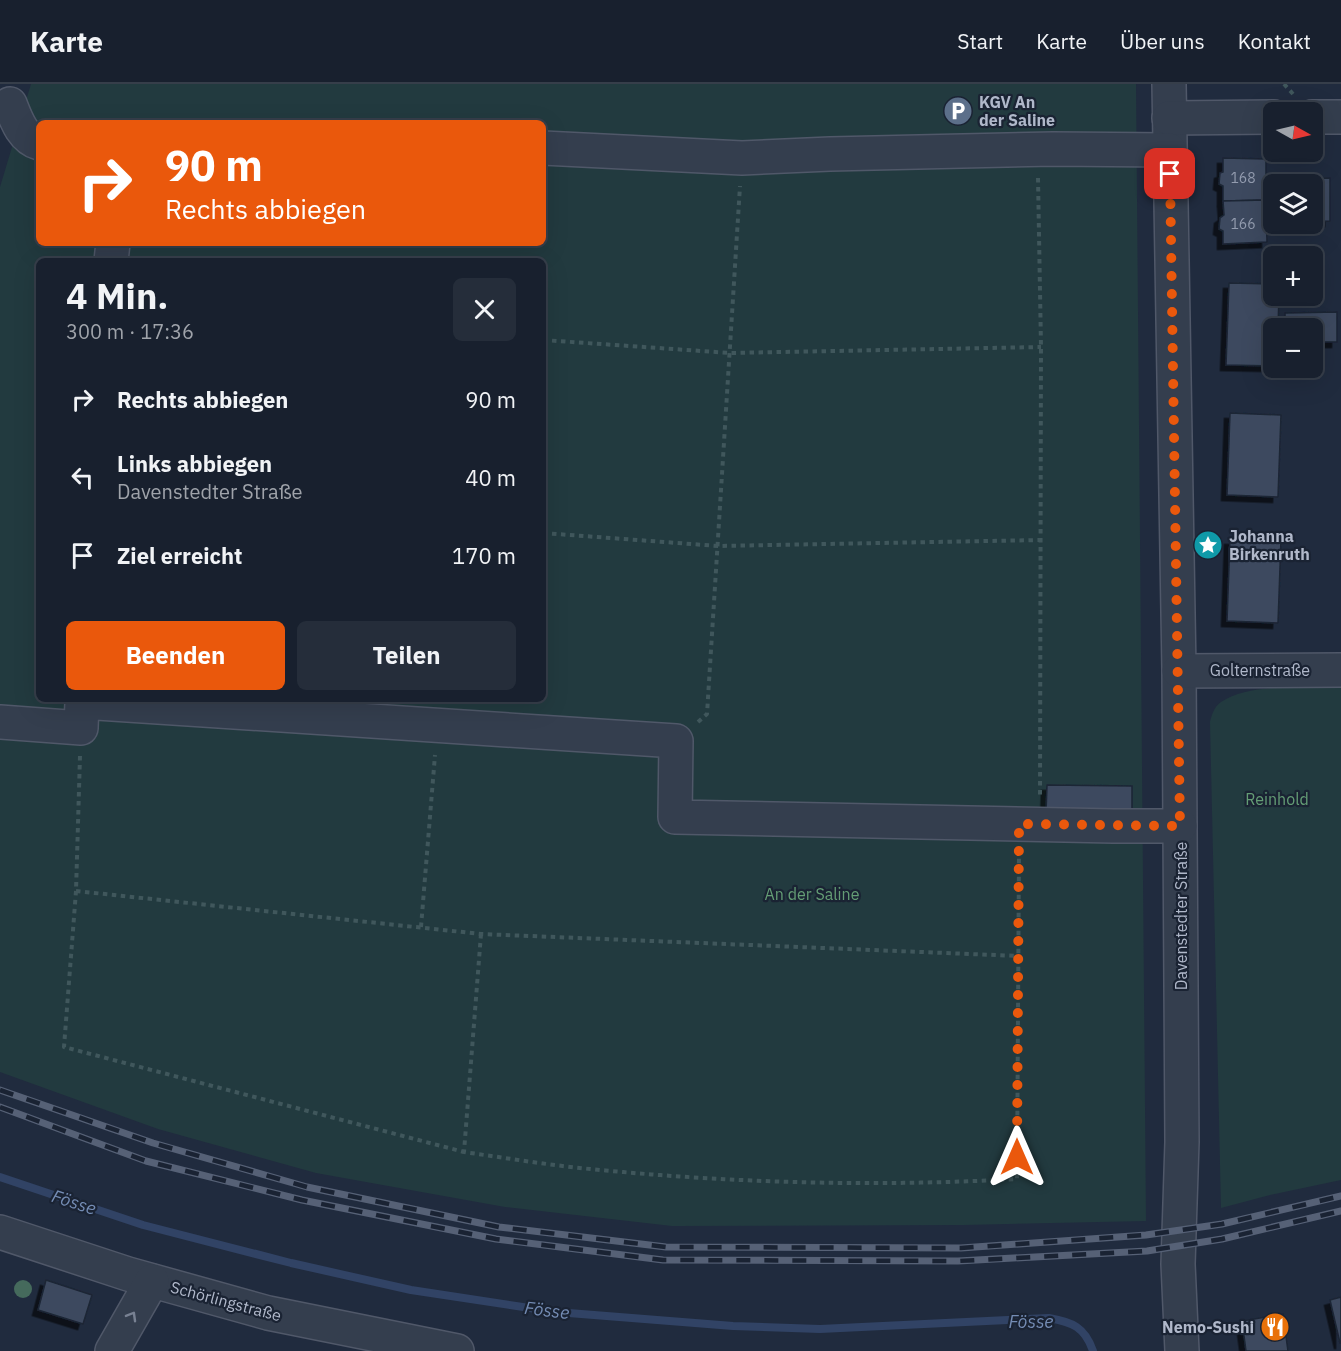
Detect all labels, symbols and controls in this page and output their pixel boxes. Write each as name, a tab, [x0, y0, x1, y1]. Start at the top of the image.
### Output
text: Karte	[30, 23, 103, 60]
text: Start	[957, 27, 1003, 55]
text: Karte	[1036, 27, 1087, 55]
text: Über uns	[1120, 27, 1205, 55]
text: Kontakt	[1238, 27, 1311, 55]
place label: KGV An der Saline	[979, 92, 1055, 130]
parking icon: KGV An der Saline	[942, 95, 974, 127]
north arrow	[1263, 102, 1323, 162]
map controls	[1263, 102, 1323, 378]
text: 90 m	[165, 138, 263, 193]
icon: right	[66, 144, 144, 222]
pin	[1144, 148, 1195, 199]
icon: arrive	[1153, 157, 1186, 190]
house number: 168	[1230, 169, 1256, 187]
button: layers	[1263, 174, 1323, 234]
text: Rechts abbiegen	[165, 191, 366, 226]
house number: 166	[1230, 215, 1256, 233]
button: +	[1263, 246, 1323, 306]
text: 4 Min.	[66, 272, 169, 319]
button: close	[453, 278, 516, 341]
text: 300 m · 17:36	[66, 318, 194, 345]
button: −	[1263, 318, 1323, 378]
icon: right	[66, 383, 99, 416]
text: Rechts abbiegen	[117, 385, 288, 414]
text: 90 m	[465, 385, 516, 414]
text: Links abbiegen	[117, 449, 272, 478]
icon: left	[66, 461, 99, 494]
text: 40 m	[465, 463, 516, 492]
text: Davenstedter Straße	[117, 478, 302, 505]
place label: Johanna Birkenruth	[1229, 526, 1310, 564]
place icon: Johanna Birkenruth	[1192, 529, 1224, 561]
icon: arrive	[66, 539, 99, 572]
text: Ziel erreicht	[117, 541, 242, 570]
text: 170 m	[452, 541, 516, 570]
button: Beenden	[66, 621, 285, 690]
button: Teilen	[297, 621, 516, 690]
street label: Golternstraße	[1210, 660, 1310, 680]
park label: Reinhold	[1245, 789, 1309, 809]
street label: Davenstedter Straße	[1171, 842, 1191, 990]
park label: An der Saline	[765, 884, 860, 904]
position arrow	[985, 1125, 1049, 1189]
water label: Fösse	[49, 1184, 99, 1220]
street label: Schörlingstraße	[168, 1277, 284, 1325]
water label: Fösse	[523, 1296, 571, 1324]
water label: Fösse	[1008, 1310, 1054, 1333]
restaurant icon: Nemo-Sushi	[1259, 1311, 1291, 1343]
one-way arrow	[125, 1312, 136, 1322]
place label: Nemo-Sushi	[1162, 1317, 1254, 1337]

